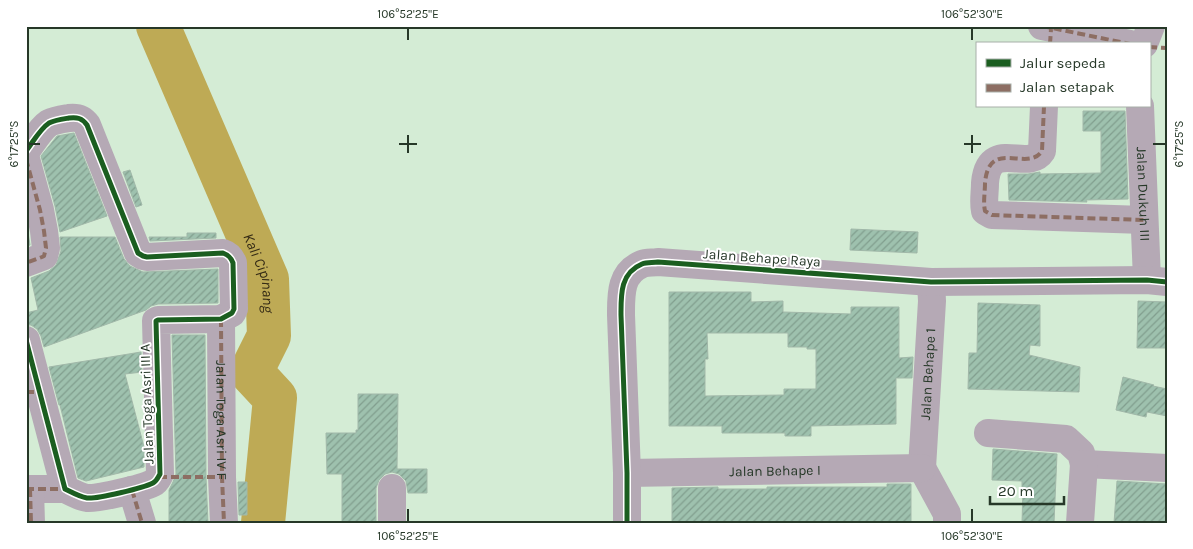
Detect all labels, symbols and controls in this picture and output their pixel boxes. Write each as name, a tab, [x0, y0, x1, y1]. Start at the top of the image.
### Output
text: 106°52'25"E	[377, 7, 439, 21]
text: 106°52'30"E	[941, 7, 1003, 21]
legend	[976, 42, 1150, 108]
text: Jalur sepeda	[1020, 54, 1106, 72]
text: Jalan setapak	[1020, 78, 1114, 96]
text: 6°17'25"S	[7, 121, 21, 167]
text: 6°17'25"S	[1172, 121, 1186, 167]
street label: Jalan Dukuh III	[1133, 146, 1154, 241]
water label: Kali Cipinang	[239, 231, 277, 315]
street label: Jalan Behape Raya	[703, 245, 821, 271]
street label: Jalan Behape 1	[916, 328, 939, 421]
street label: Jalan Toga Asri III A	[136, 344, 158, 464]
street label: Jalan Toga Asri IV F	[213, 360, 231, 480]
street label: Jalan Behape I	[729, 461, 821, 480]
scale bar	[990, 474, 1064, 506]
text: 20 m	[998, 482, 1033, 500]
text: 106°52'25"E	[377, 529, 439, 543]
text: 106°52'30"E	[941, 529, 1003, 543]

